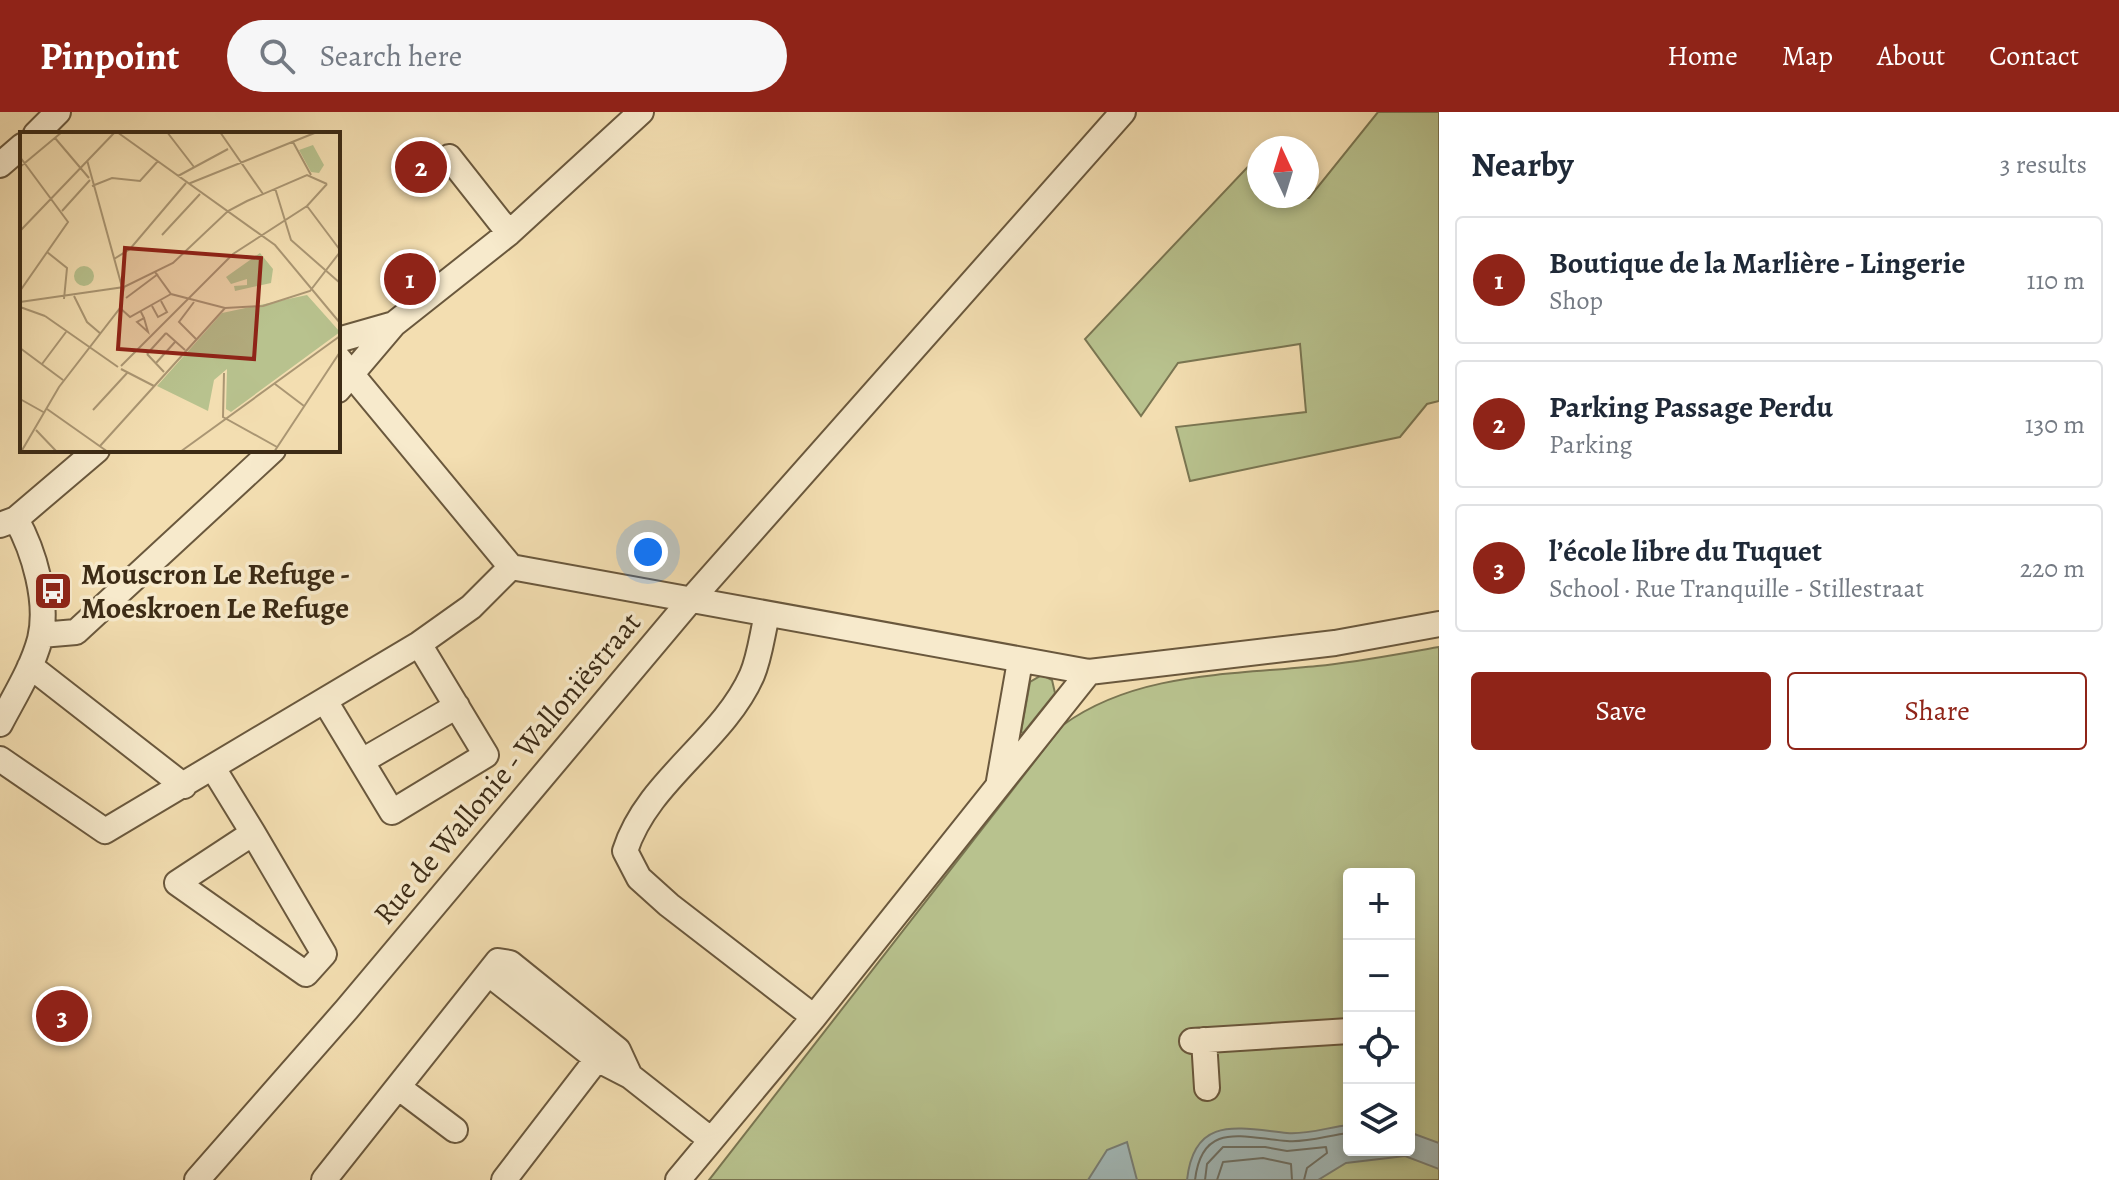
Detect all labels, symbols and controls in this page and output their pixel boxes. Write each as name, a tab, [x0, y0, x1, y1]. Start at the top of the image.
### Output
search box	[227, 20, 787, 92]
text: Pinpoint	[40, 30, 179, 82]
icon: search	[255, 34, 299, 78]
text: Search here	[319, 36, 462, 76]
text: Home	[1667, 37, 1738, 75]
text: Map	[1782, 37, 1833, 75]
text: About	[1877, 37, 1945, 75]
text: Contact	[1989, 37, 2079, 75]
inset map	[20, 132, 340, 452]
north arrow	[1247, 136, 1319, 208]
pin: 2	[395, 137, 447, 197]
text: Nearby	[1471, 141, 1574, 188]
text: 3 results	[2000, 147, 2087, 182]
text: Boutique de la Marlière - Lingerie	[1549, 243, 1965, 283]
pin: 1	[384, 249, 436, 309]
text: 1	[1494, 263, 1504, 298]
text: 110 m	[2027, 263, 2085, 298]
text: Shop	[1549, 283, 1603, 318]
text: Parking Passage Perdu	[1549, 387, 1833, 427]
text: 2	[1493, 407, 1505, 442]
text: 130 m	[2025, 407, 2085, 442]
text: Parking	[1549, 427, 1632, 462]
text: l’école libre du Tuquet	[1549, 531, 1822, 571]
your location	[628, 532, 668, 572]
text: 3	[1493, 551, 1505, 586]
text: 220 m	[2020, 551, 2085, 586]
place label: Mouscron Le Refuge - Moeskroen Le Refuge	[81, 554, 350, 628]
bus stop icon: Mouscron Le Refuge - Moeskroen Le Refuge	[32, 570, 74, 612]
text: School · Rue Tranquille - Stillestraat	[1549, 571, 1924, 606]
street label: Rue de Wallonie - Walloniëstraat	[364, 603, 650, 933]
button: Save	[1471, 672, 1771, 750]
button: Share	[1787, 672, 2087, 750]
map controls	[1343, 868, 1415, 1156]
button: +	[1343, 868, 1415, 940]
button: −	[1343, 940, 1415, 1012]
pin: 3	[36, 986, 88, 1046]
button: locate	[1343, 1012, 1415, 1084]
button: layers	[1343, 1084, 1415, 1156]

